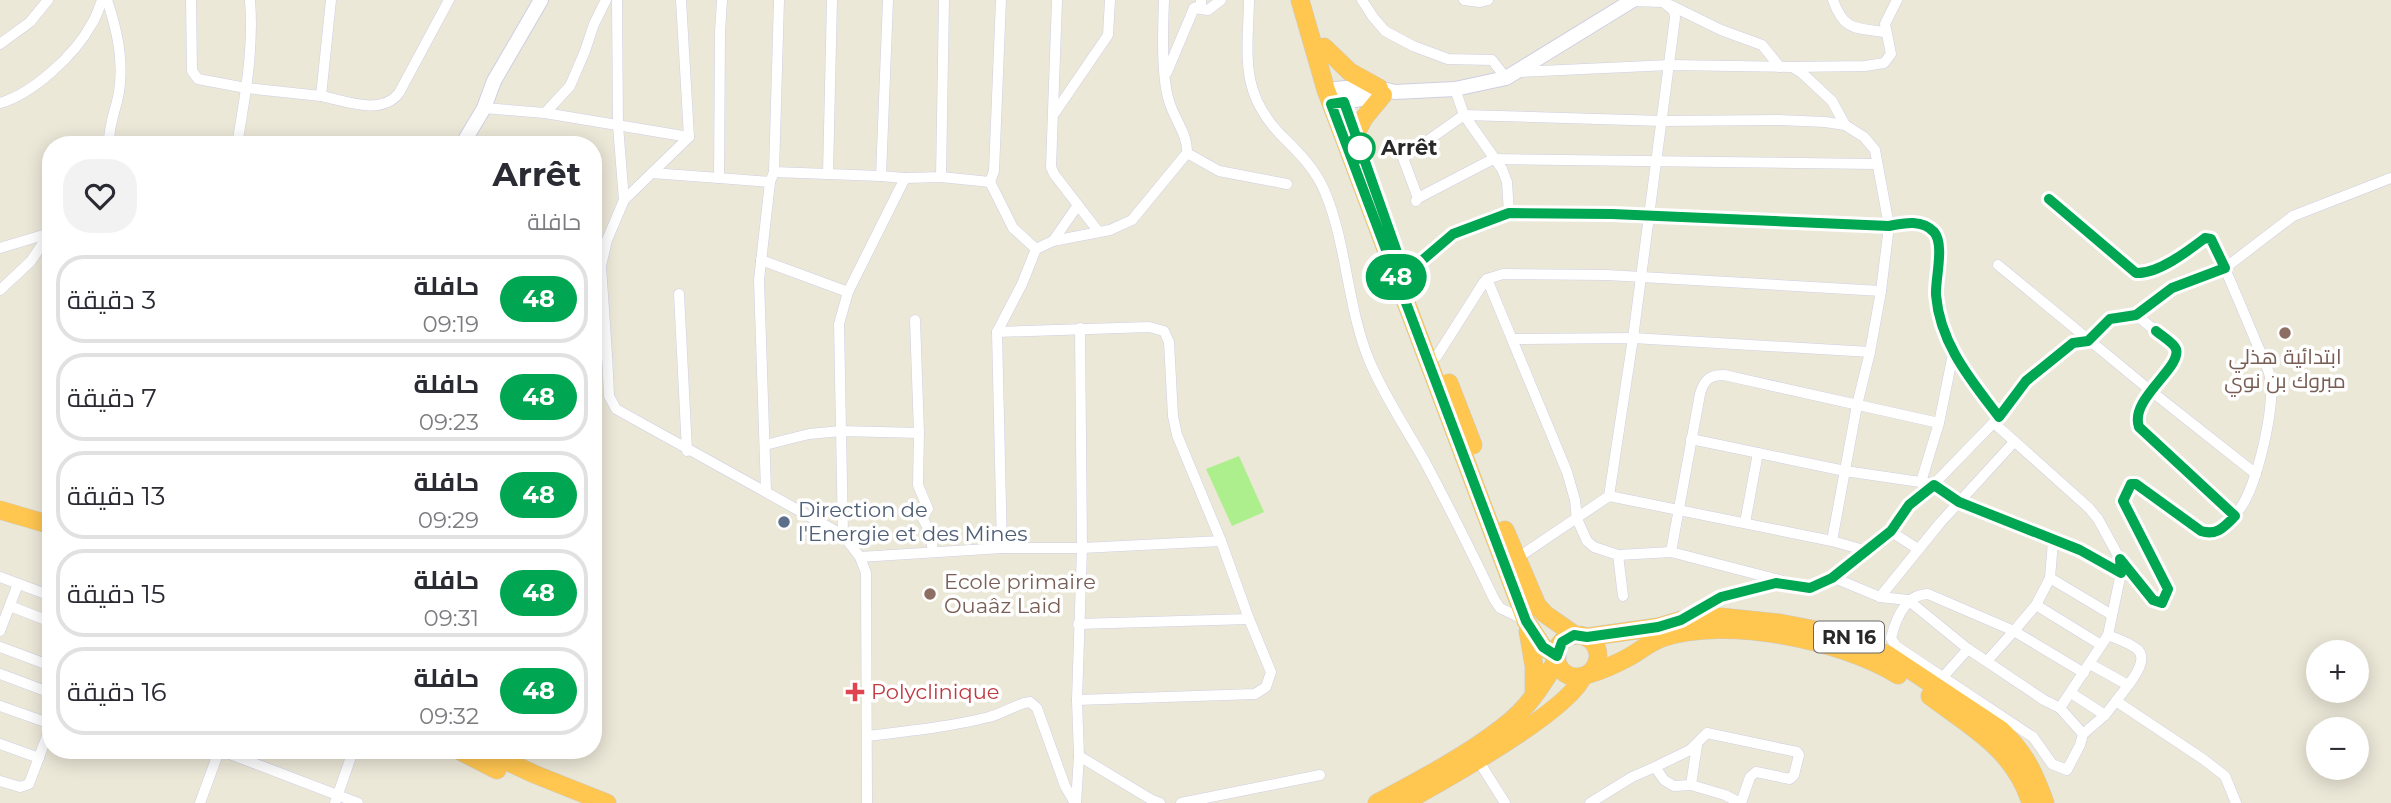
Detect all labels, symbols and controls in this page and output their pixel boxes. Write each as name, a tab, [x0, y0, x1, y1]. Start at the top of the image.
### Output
marker: Arrêt	[1345, 133, 1375, 163]
place label: Arrêt	[1380, 135, 1437, 160]
text: Arrêt	[493, 154, 581, 194]
button: heart	[63, 159, 137, 233]
text: حافلة	[527, 208, 581, 236]
line badge: 48	[1364, 254, 1428, 300]
text: 48	[1380, 262, 1412, 291]
text: حافلة	[414, 270, 479, 302]
text: 3 دقيقة	[67, 284, 156, 316]
text: 48	[522, 284, 555, 313]
text: 09:19	[423, 310, 479, 338]
marker: ابتدائية هذلي مبروك بن نوي	[2277, 325, 2293, 341]
place label: ابتدائية هذلي مبروك بن نوي	[2224, 344, 2346, 397]
text: حافلة	[414, 368, 479, 400]
text: 7 دقيقة	[67, 382, 157, 414]
text: 48	[522, 382, 555, 411]
text: 09:23	[419, 408, 479, 436]
text: حافلة	[414, 466, 479, 498]
text: 13 دقيقة	[67, 480, 166, 512]
text: 48	[522, 480, 555, 509]
place label: Direction de l'Energie et des Mines	[798, 497, 1027, 546]
text: 09:29	[418, 506, 479, 534]
marker: Direction de l'Energie et des Mines	[776, 514, 792, 530]
text: حافلة	[414, 564, 479, 596]
place label: Ecole primaire Ouaâz Laid	[944, 569, 1096, 618]
text: 15 دقيقة	[67, 578, 166, 610]
text: 48	[522, 578, 555, 607]
marker: Ecole primaire Ouaâz Laid	[922, 586, 938, 602]
text: 09:31	[424, 604, 479, 632]
road number: RN 16	[1814, 622, 1884, 652]
map controls	[2306, 640, 2369, 780]
button: +	[2306, 640, 2369, 703]
text: حافلة	[414, 662, 479, 694]
text: 16 دقيقة	[67, 676, 167, 708]
text: 48	[522, 676, 555, 705]
place label: Polyclinique	[871, 679, 999, 704]
marker: Polyclinique	[845, 682, 865, 702]
text: 09:32	[419, 702, 479, 730]
button: −	[2306, 717, 2369, 780]

